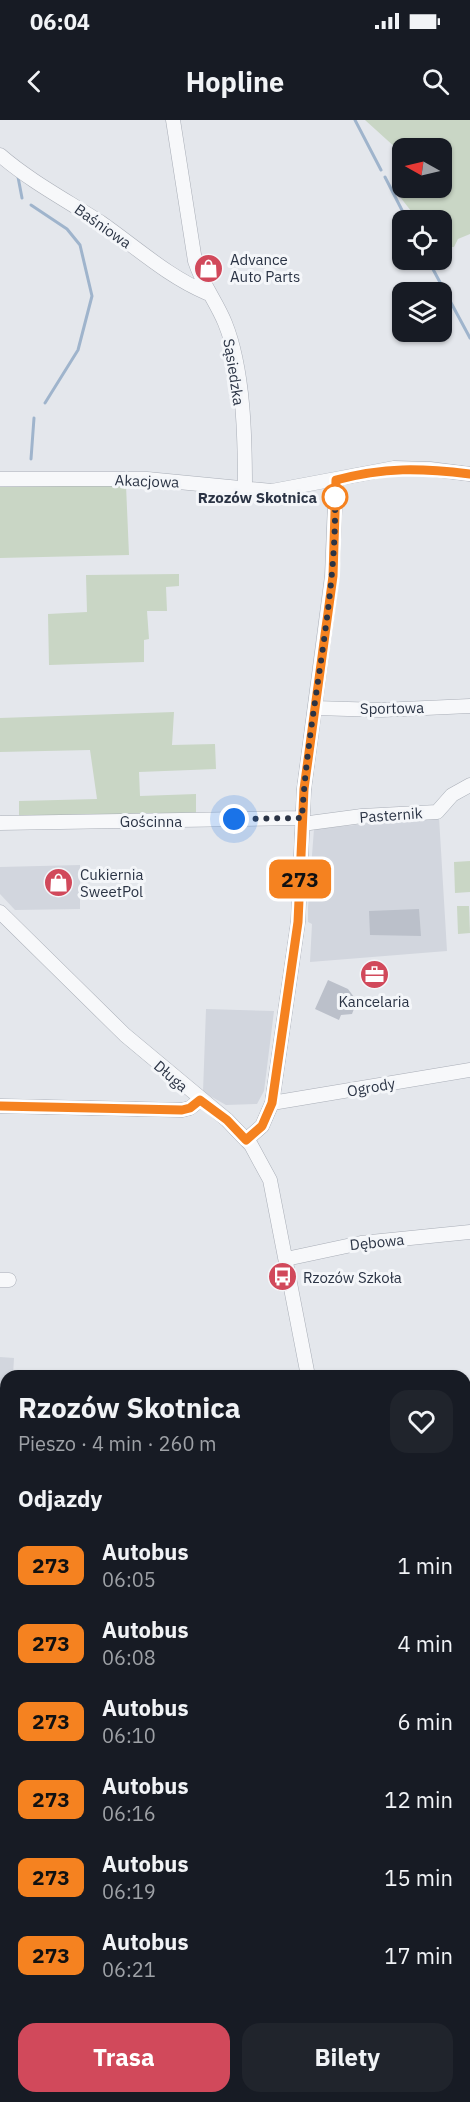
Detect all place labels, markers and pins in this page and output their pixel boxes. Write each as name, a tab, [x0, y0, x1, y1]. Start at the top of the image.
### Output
place label: Advance Auto Parts	[230, 250, 300, 286]
shop icon: Advance Auto Parts	[193, 252, 225, 284]
marker: Rzozów Skotnica	[322, 484, 348, 510]
place label: Rzozów Skotnica	[198, 488, 317, 507]
place label: Cukiernia SweetPol	[80, 865, 144, 901]
shop icon: Cukiernia SweetPol	[43, 867, 75, 899]
office icon: Kancelaria	[358, 958, 390, 990]
place label: Kancelaria	[339, 992, 409, 1011]
bus stop icon: Rzozów Szkoła	[266, 1261, 298, 1293]
place label: Rzozów Szkoła	[303, 1268, 402, 1287]

